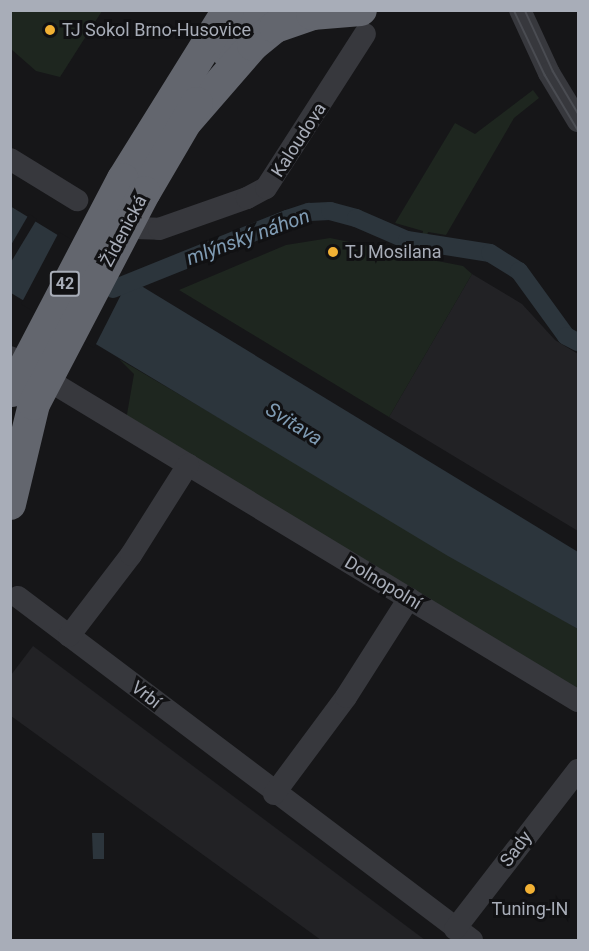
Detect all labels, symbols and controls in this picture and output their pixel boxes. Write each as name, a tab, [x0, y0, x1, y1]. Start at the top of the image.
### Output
place label: TJ Sokol Brno-Husovice	[62, 19, 251, 41]
marker: TJ Sokol Brno-Husovice	[43, 23, 57, 37]
street label: Kaloudova	[267, 99, 331, 181]
street label: Židenická	[96, 192, 152, 270]
water label: mlýnský náhon	[183, 204, 313, 270]
place label: TJ Mosilana	[345, 241, 442, 263]
marker: TJ Mosilana	[326, 245, 340, 259]
road number: 42	[48, 271, 82, 297]
water label: Svitava	[261, 397, 327, 451]
street label: Dolnopolní	[341, 552, 425, 614]
street label: Vrbí	[127, 677, 165, 713]
street label: Sady	[496, 827, 536, 871]
marker: Tuning-IN	[523, 882, 537, 896]
place label: Tuning-IN	[492, 898, 568, 920]

